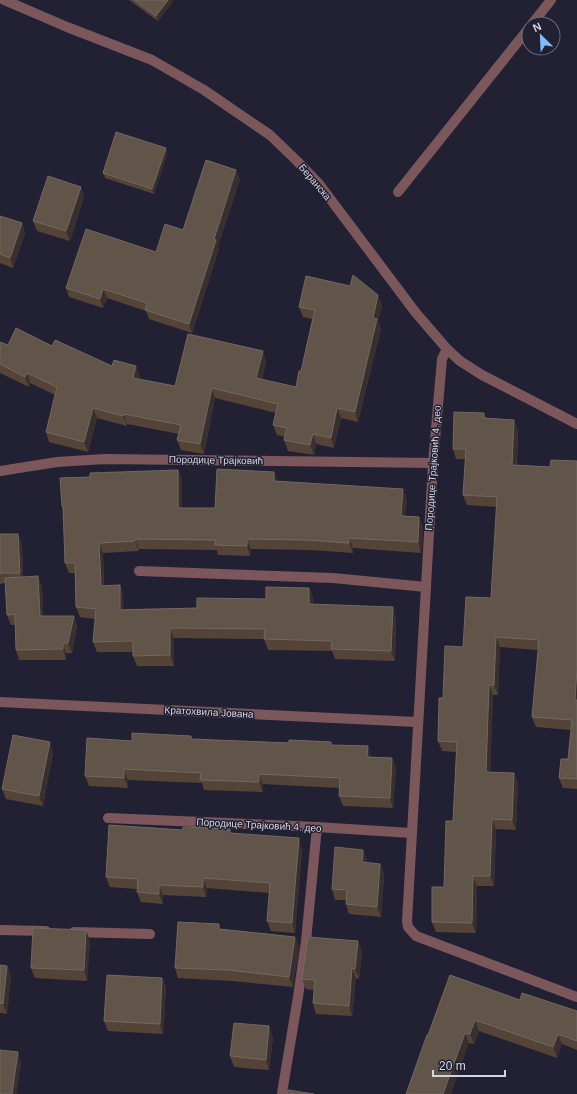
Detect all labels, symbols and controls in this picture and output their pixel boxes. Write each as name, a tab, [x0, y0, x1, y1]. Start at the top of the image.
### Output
north arrow	[521, 16, 561, 56]
text: N	[531, 20, 543, 34]
street label: Беранска	[297, 162, 334, 203]
street label: Породице Трајковић 4. део	[423, 405, 443, 531]
street label: Породице Трајковић	[169, 454, 263, 466]
street label: Кратохвила Јована	[164, 704, 254, 720]
street label: Породице Трајковић 4. део	[196, 816, 322, 834]
scale bar	[433, 1052, 505, 1078]
text: 20 m	[439, 1059, 466, 1073]

